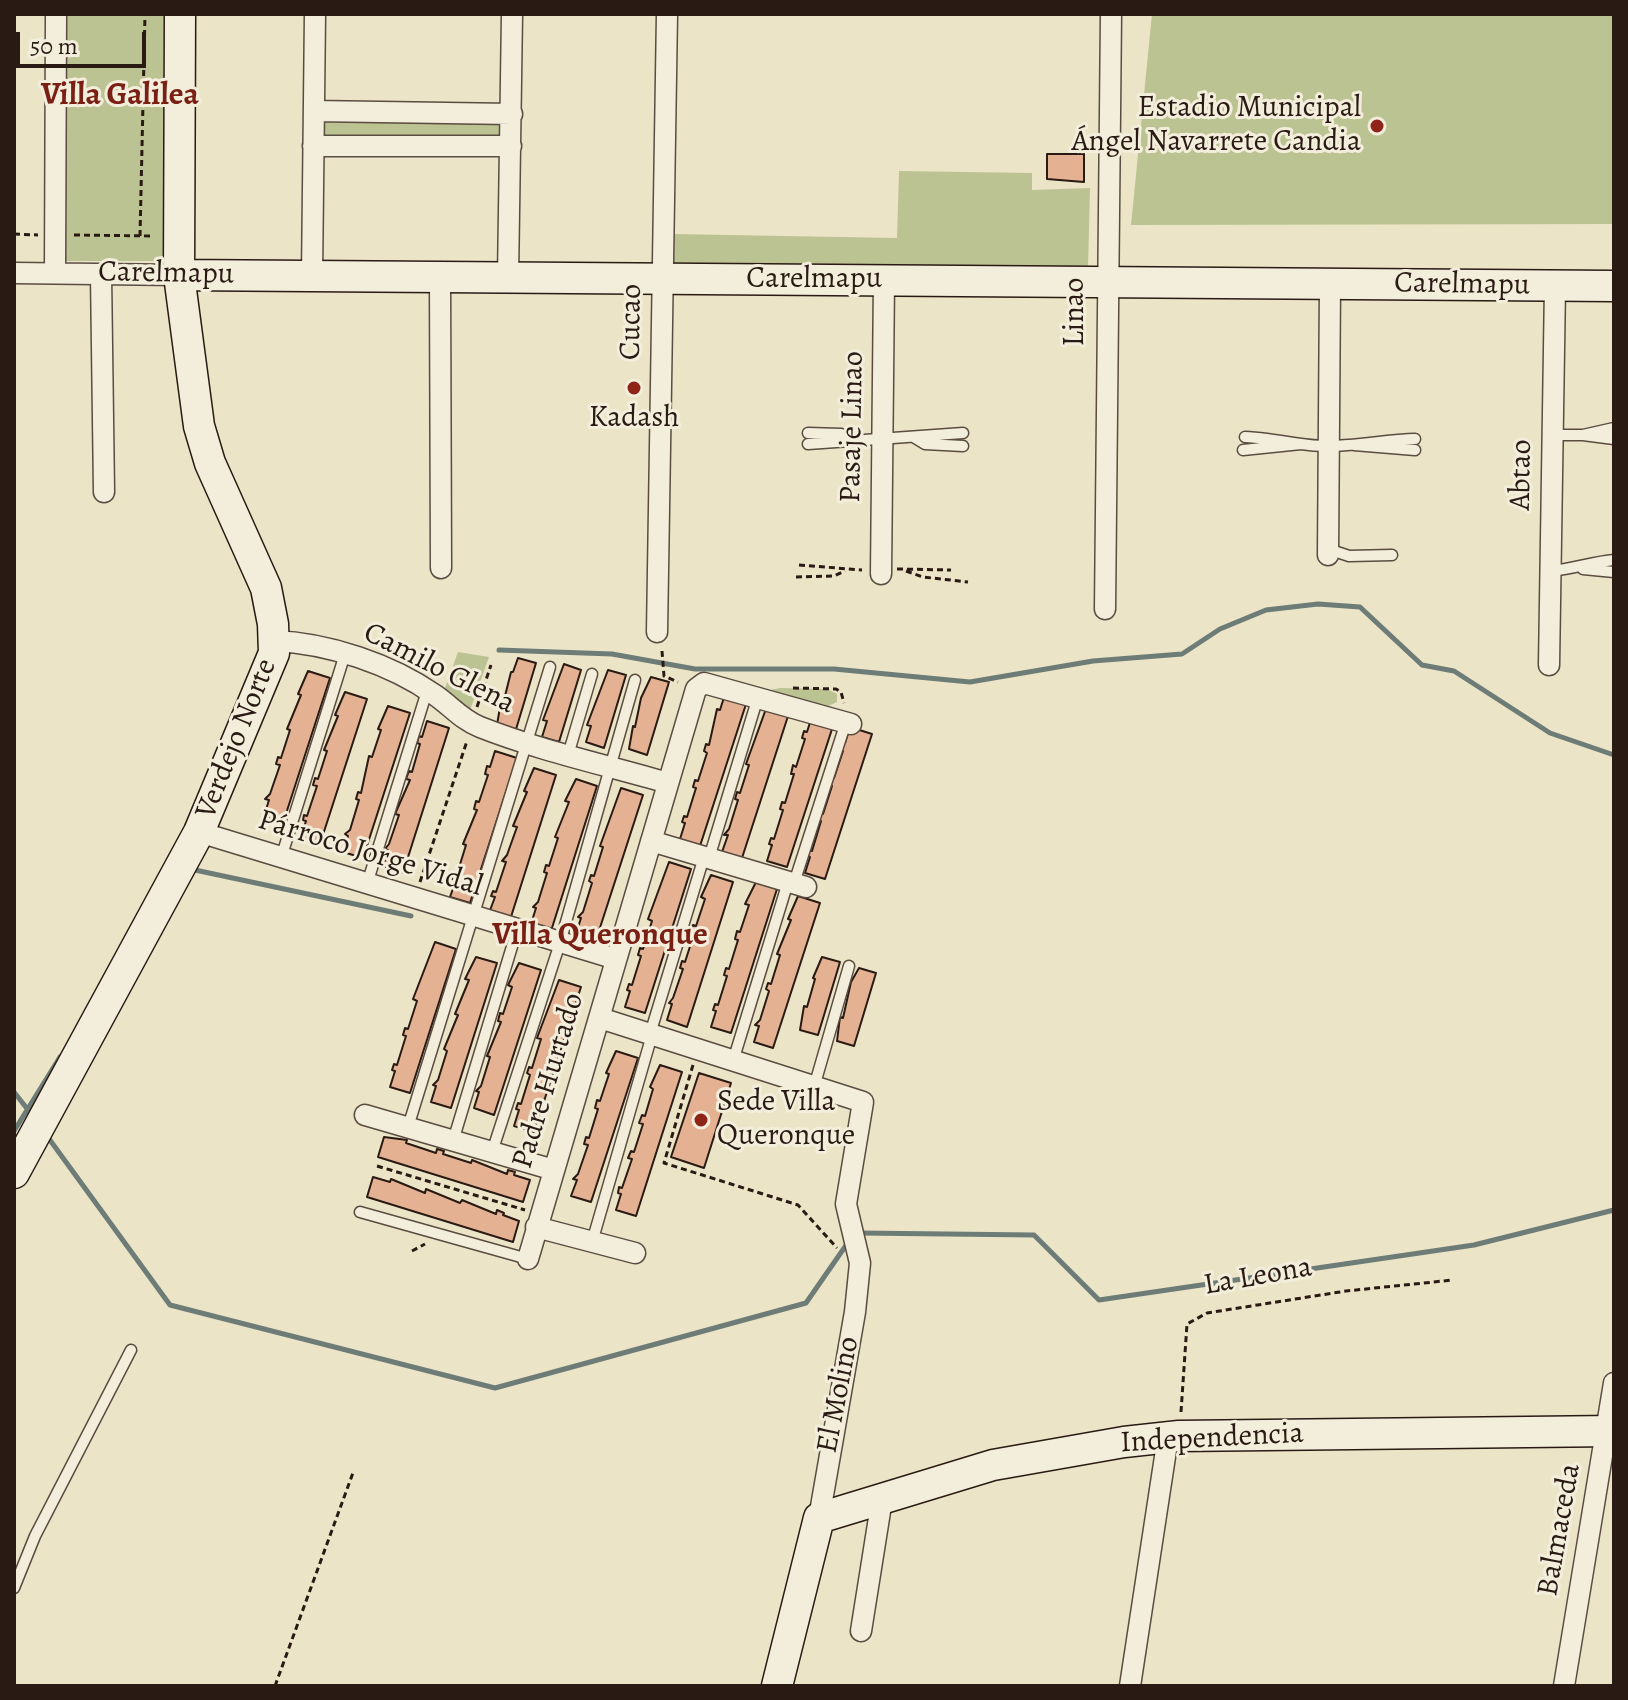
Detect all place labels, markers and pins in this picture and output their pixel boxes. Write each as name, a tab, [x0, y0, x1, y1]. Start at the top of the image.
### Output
place label: Estadio Municipal Ángel Navarrete Candia	[1072, 91, 1361, 162]
marker: Estadio Municipal Ángel Navarrete Candia	[1368, 117, 1386, 135]
marker: Kadash	[625, 379, 643, 397]
place label: Kadash	[589, 401, 679, 437]
place label: Sede Villa Queronque	[717, 1085, 855, 1156]
marker: Sede Villa Queronque	[692, 1111, 710, 1129]

